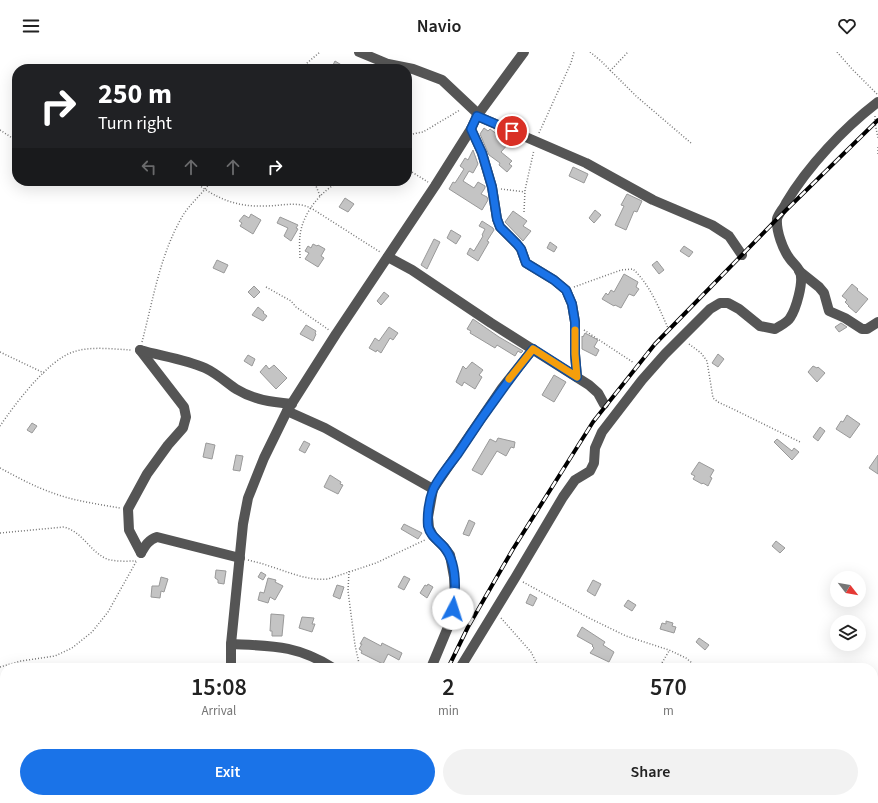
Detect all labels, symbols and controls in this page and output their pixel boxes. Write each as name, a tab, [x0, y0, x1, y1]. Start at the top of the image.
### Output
text: Navio	[417, 14, 461, 39]
icon: menu	[20, 15, 42, 37]
icon: heart	[836, 15, 858, 37]
text: 250 m	[98, 74, 172, 114]
icon: right	[32, 80, 84, 132]
text: Turn right	[98, 111, 172, 136]
pin	[495, 114, 529, 148]
icon: arrive	[501, 120, 523, 142]
icon: left	[138, 156, 160, 178]
icon: ahead	[180, 156, 202, 178]
icon: ahead	[222, 156, 244, 178]
icon: right	[264, 156, 286, 178]
north arrow	[830, 571, 866, 607]
map controls	[830, 571, 866, 651]
position arrow	[432, 588, 474, 630]
button: layers	[830, 615, 866, 651]
text: 15:08	[191, 670, 247, 705]
text: 2	[442, 670, 455, 705]
text: 570	[650, 670, 687, 705]
text: Arrival	[201, 702, 236, 720]
text: min	[438, 702, 459, 720]
text: m	[663, 702, 674, 720]
button: Exit	[20, 749, 435, 795]
button: Share	[443, 749, 858, 795]

